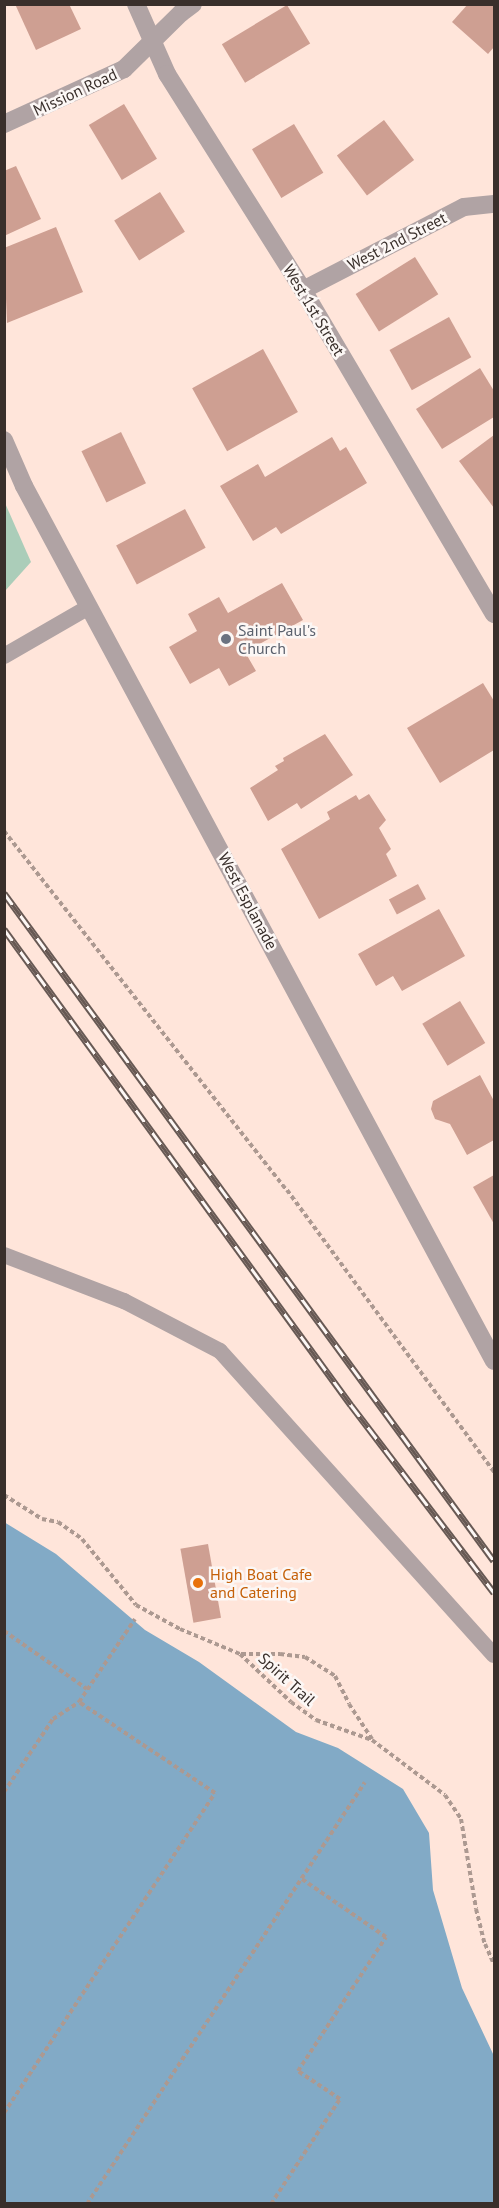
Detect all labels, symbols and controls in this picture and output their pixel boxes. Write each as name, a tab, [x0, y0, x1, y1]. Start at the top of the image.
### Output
street label: Mission Road	[30, 64, 120, 120]
street label: West 2nd Street	[344, 208, 450, 274]
street label: West 1st Street	[279, 261, 349, 359]
place label: Saint Paul's Church	[238, 620, 316, 658]
marker: Saint Paul's Church	[219, 632, 233, 646]
street label: West Esplanade	[214, 849, 282, 953]
place label: High Boat Cafe and Catering	[210, 1564, 312, 1602]
marker: High Boat Cafe and Catering	[191, 1576, 205, 1590]
street label: Spirit Trail	[254, 1648, 320, 1710]

